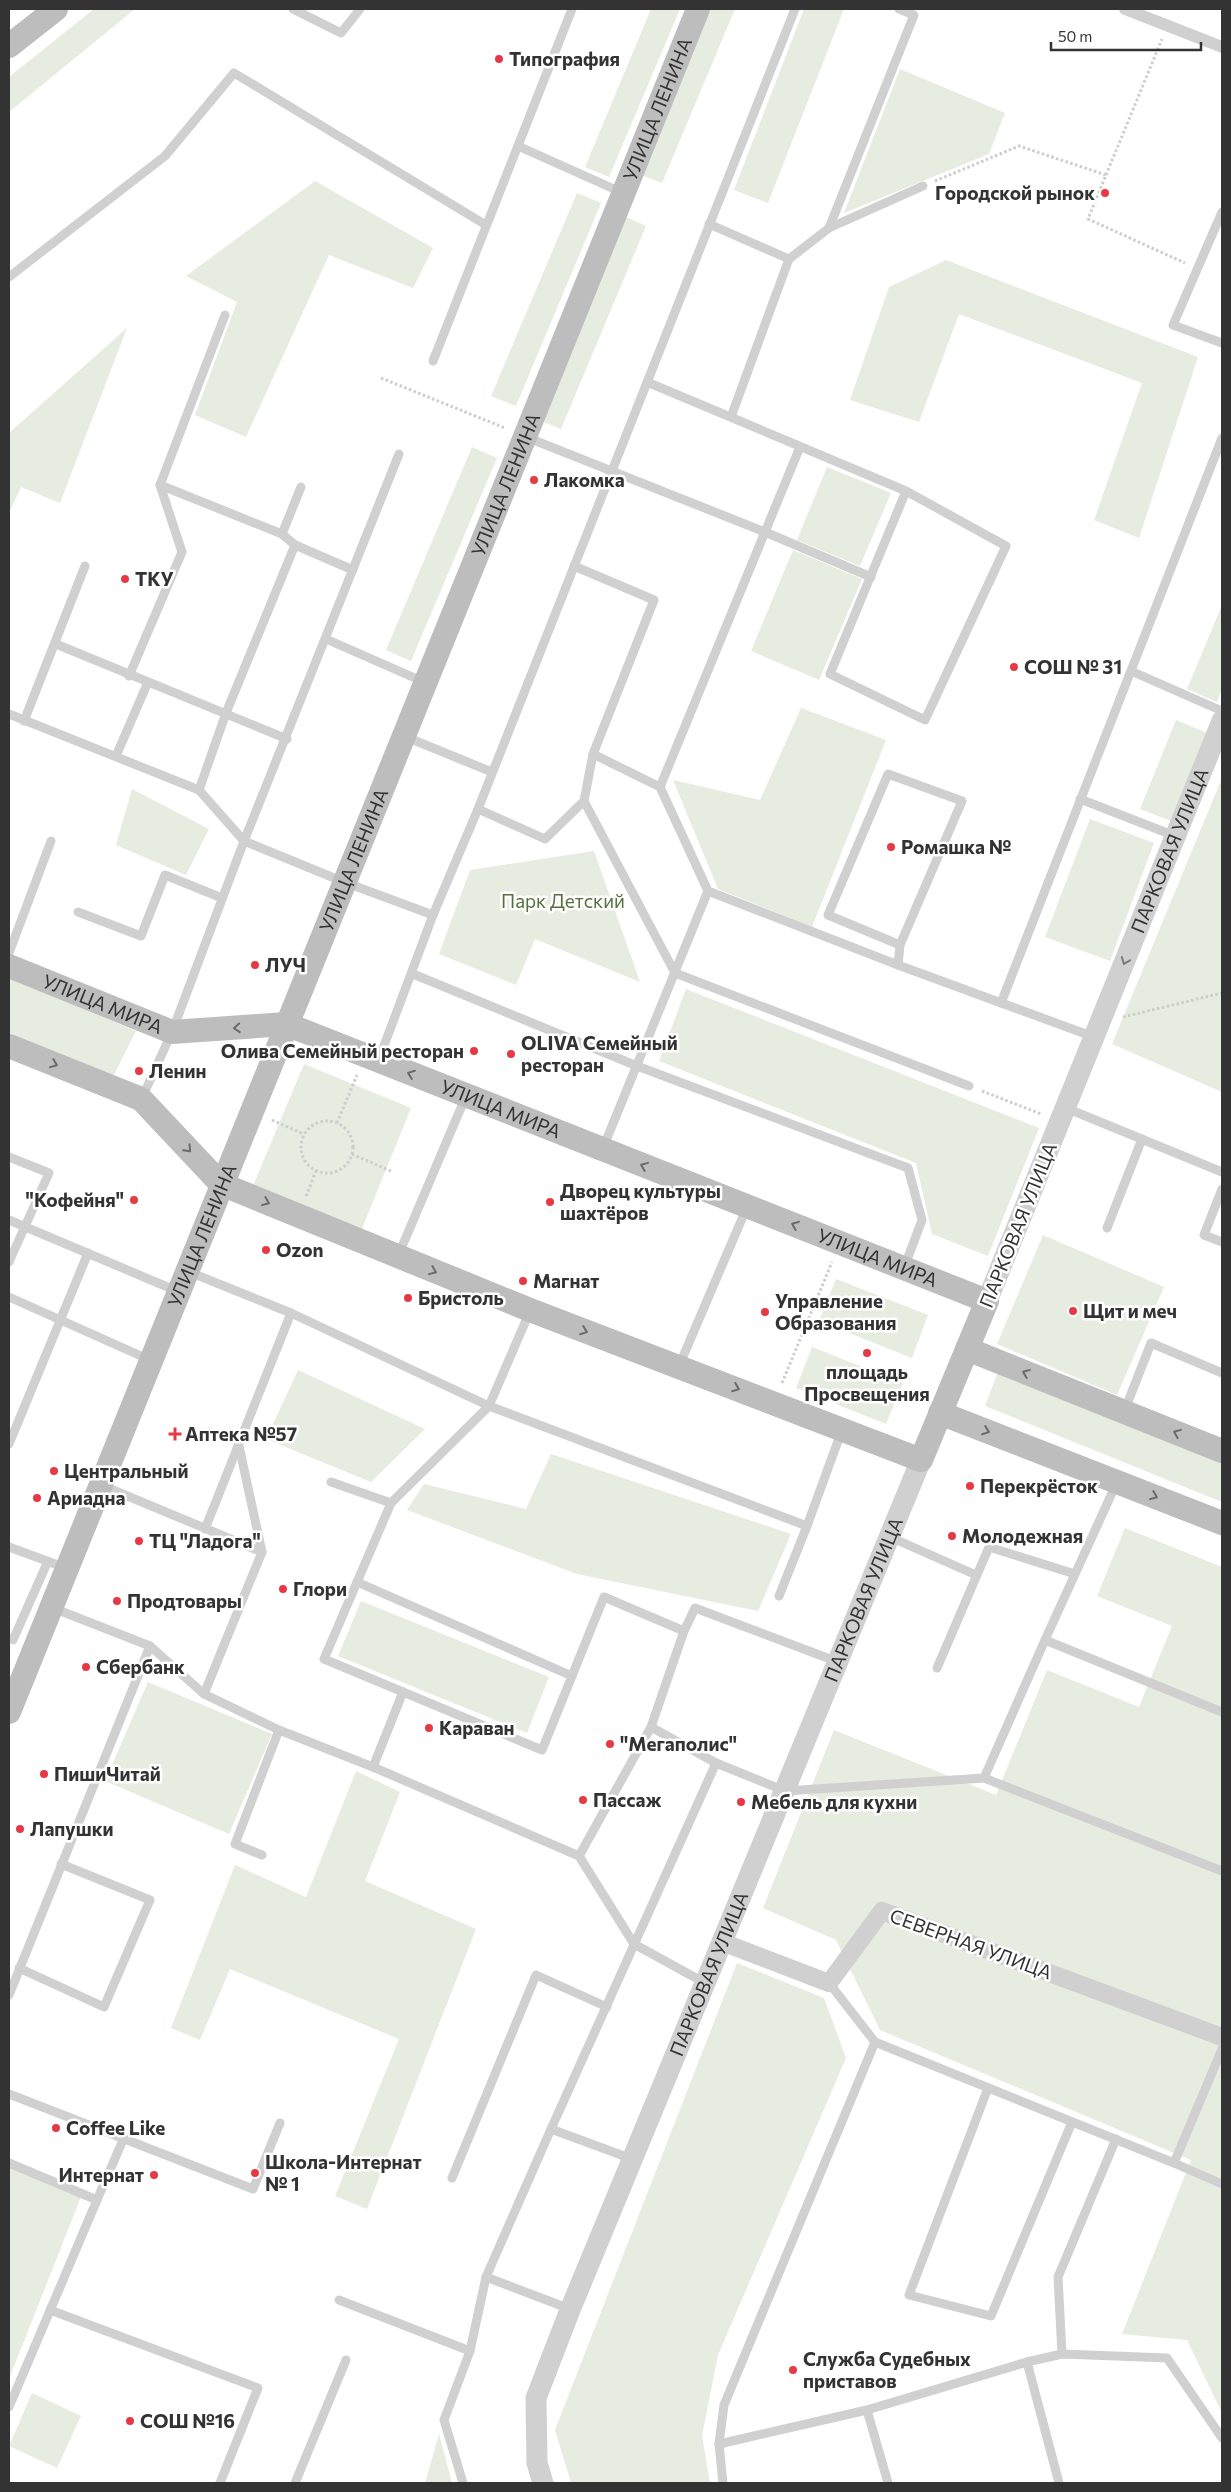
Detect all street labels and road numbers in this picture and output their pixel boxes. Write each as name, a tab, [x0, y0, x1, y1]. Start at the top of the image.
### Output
street label: УЛИЦА ЛЕНИНА	[618, 34, 696, 184]
street label: УЛИЦА ЛЕНИНА	[466, 409, 544, 559]
street label: ПАРКОВАЯ УЛИЦА	[1125, 765, 1213, 936]
street label: УЛИЦА ЛЕНИНА	[314, 785, 392, 935]
street label: УЛИЦА МИРА	[39, 969, 166, 1038]
street label: УЛИЦА МИРА	[437, 1074, 564, 1143]
street label: ПАРКОВАЯ УЛИЦА	[974, 1139, 1061, 1311]
street label: УЛИЦА ЛЕНИНА	[162, 1160, 241, 1310]
street label: УЛИЦА МИРА	[814, 1223, 941, 1291]
street label: ПАРКОВАЯ УЛИЦА	[819, 1514, 907, 1685]
street label: ПАРКОВАЯ УЛИЦА	[664, 1888, 753, 2059]
street label: СЕВЕРНАЯ УЛИЦА	[887, 1904, 1055, 1984]

